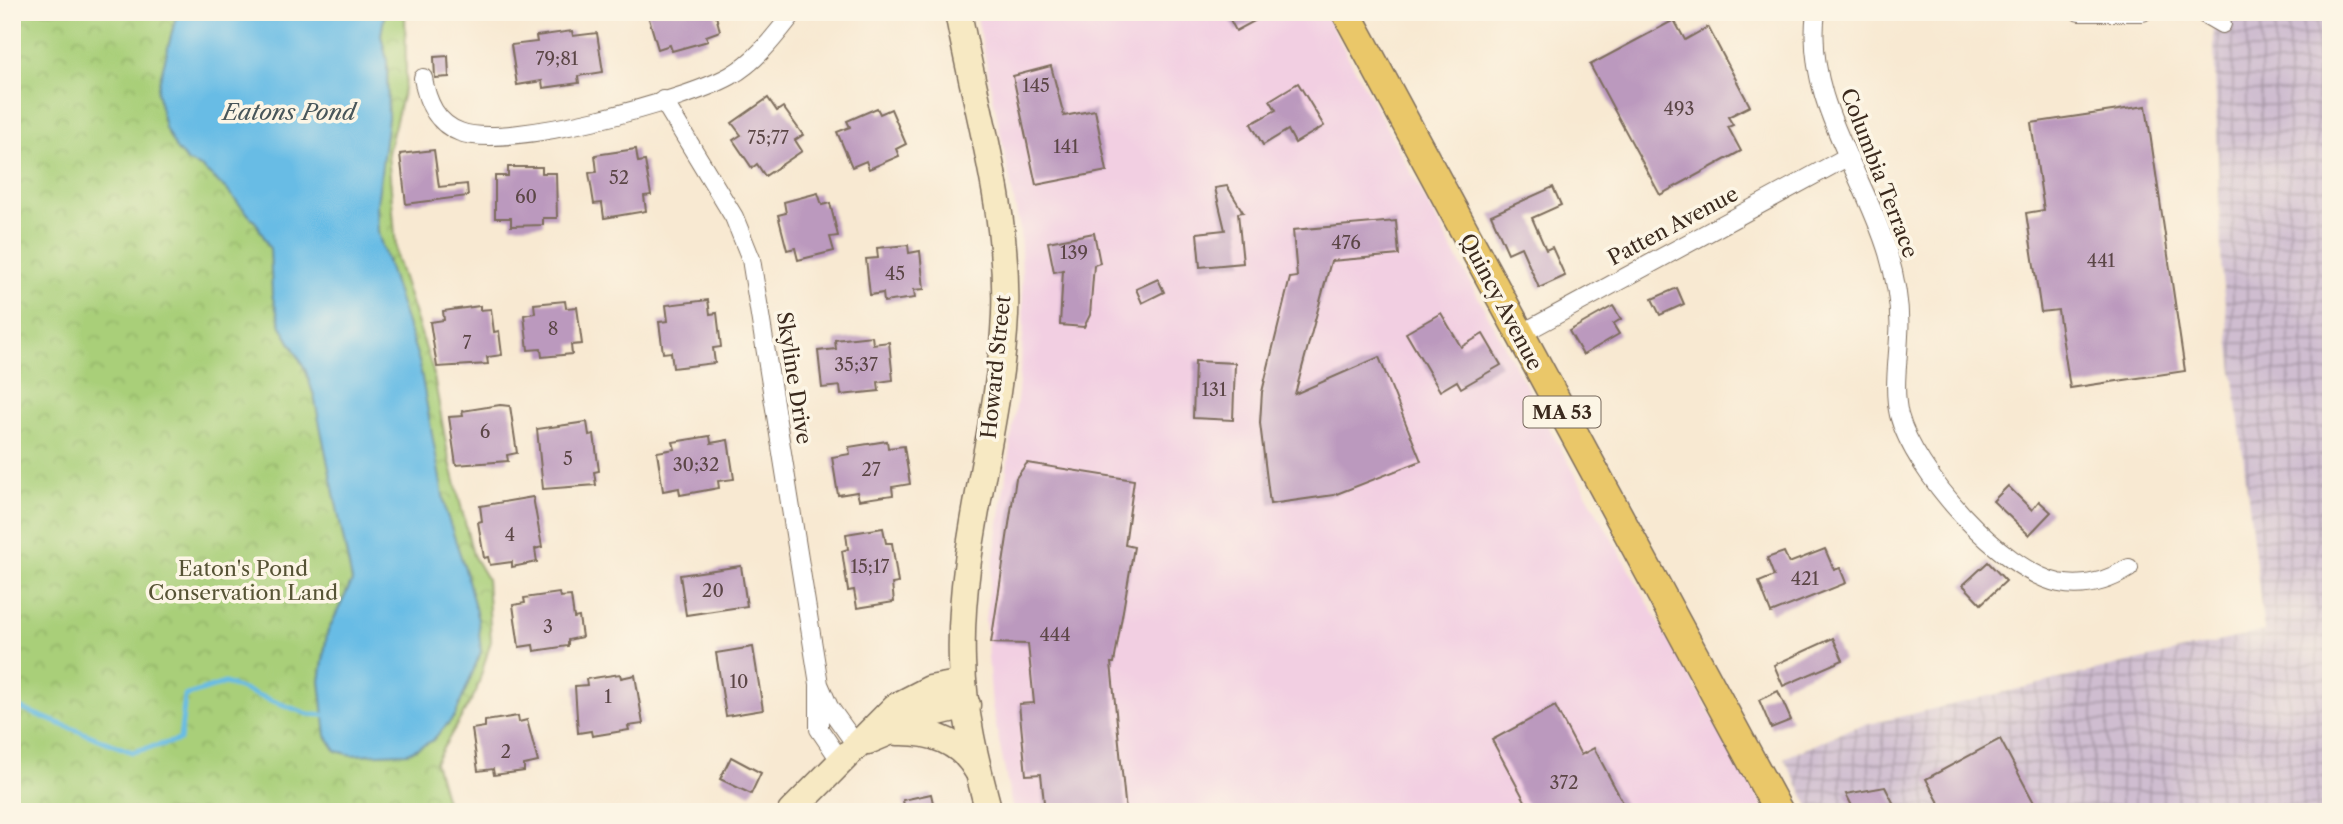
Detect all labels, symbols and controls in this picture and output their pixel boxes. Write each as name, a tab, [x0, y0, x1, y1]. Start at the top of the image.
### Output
house number: 79;81	[536, 48, 579, 70]
house number: 145	[1022, 75, 1050, 97]
street label: Columbia Terrace	[1836, 84, 1923, 261]
water label: Eatons Pond	[220, 98, 358, 126]
house number: 493	[1664, 98, 1694, 120]
house number: 75;77	[747, 127, 789, 149]
house number: 141	[1053, 136, 1079, 158]
house number: 52	[609, 167, 629, 189]
street label: Patten Avenue	[1603, 181, 1742, 270]
house number: 60	[515, 186, 537, 208]
street label: Quincy Avenue	[1455, 229, 1548, 374]
house number: 476	[1331, 232, 1361, 254]
house number: 139	[1060, 242, 1088, 264]
house number: 441	[2087, 250, 2116, 272]
house number: 45	[885, 263, 905, 285]
street label: Howard Street	[976, 293, 1016, 440]
street label: Skyline Drive	[772, 310, 817, 446]
house number: 8	[548, 318, 558, 340]
house number: 7	[463, 332, 472, 354]
house number: 35;37	[834, 354, 878, 376]
house number: 131	[1201, 379, 1227, 401]
road number: MA 53	[1524, 396, 1600, 428]
house number: 6	[480, 421, 490, 443]
house number: 5	[563, 448, 573, 470]
house number: 30;32	[673, 454, 719, 476]
house number: 27	[861, 459, 881, 481]
house number: 4	[505, 524, 515, 546]
park label: Eaton's Pond Conservation Land	[148, 556, 338, 605]
house number: 15;17	[851, 556, 890, 578]
house number: 421	[1791, 568, 1820, 590]
house number: 20	[702, 580, 724, 602]
house number: 3	[543, 616, 553, 638]
house number: 444	[1039, 624, 1071, 646]
house number: 10	[730, 671, 748, 693]
house number: 1	[604, 686, 612, 708]
house number: 2	[501, 741, 511, 763]
house number: 372	[1549, 772, 1579, 794]

